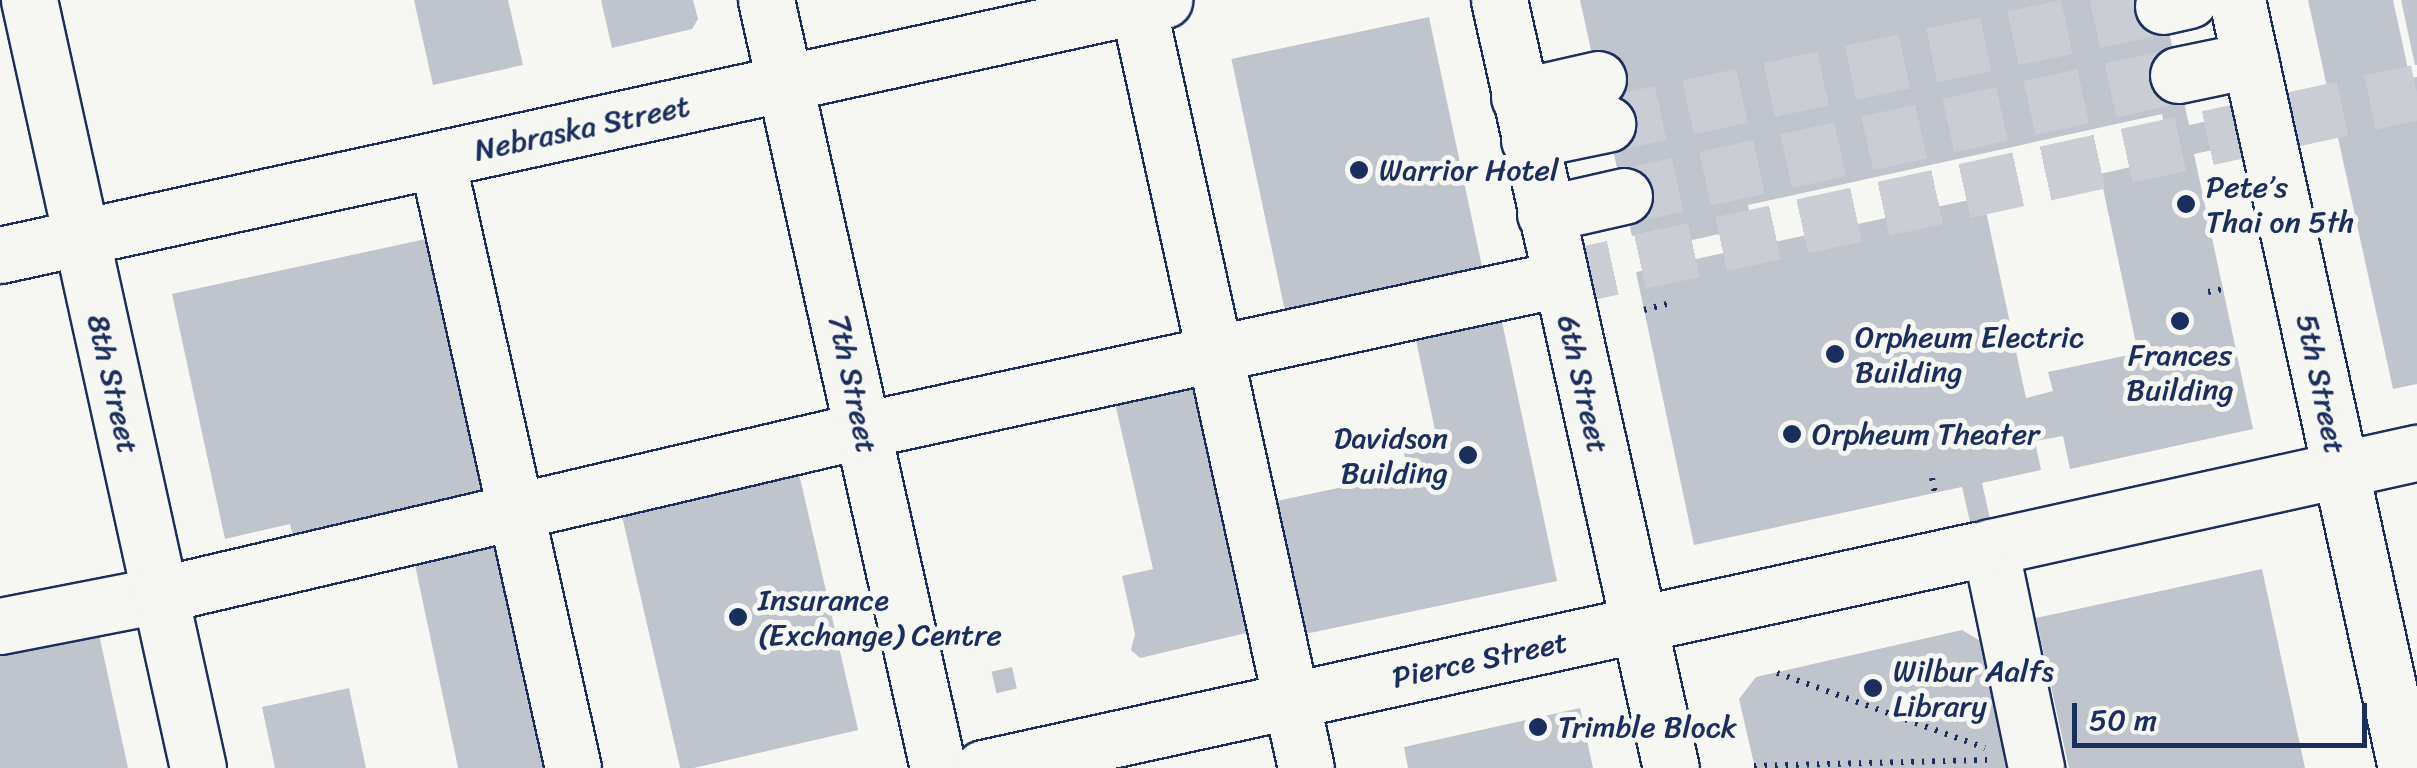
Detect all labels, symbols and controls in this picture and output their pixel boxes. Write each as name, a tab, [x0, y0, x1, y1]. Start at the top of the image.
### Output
street label: Nebraska Street	[471, 88, 693, 168]
place label: Warrior Hotel	[1379, 152, 1559, 188]
marker: Warrior Hotel	[1348, 159, 1370, 181]
place label: Pete’s Thai on 5th	[2206, 169, 2356, 240]
marker: Pete’s Thai on 5th	[2175, 193, 2197, 215]
marker: Frances Building	[2169, 310, 2191, 332]
street label: 8th Street	[80, 311, 146, 457]
street label: 7th Street	[821, 311, 885, 457]
street label: 6th Street	[1550, 311, 1616, 457]
street label: 5th Street	[2289, 311, 2353, 457]
place label: Orpheum Electric Building	[1855, 319, 2084, 390]
place label: Frances Building	[2126, 337, 2234, 408]
marker: Orpheum Electric Building	[1824, 343, 1846, 365]
place label: Orpheum Theater	[1812, 416, 2040, 452]
place label: Davidson Building	[1334, 420, 1448, 490]
marker: Orpheum Theater	[1781, 423, 1803, 445]
marker: Davidson Building	[1457, 444, 1479, 466]
place label: Insurance (Exchange) Centre	[758, 582, 1003, 652]
marker: Insurance (Exchange) Centre	[727, 606, 749, 628]
street label: Pierce Street	[1389, 624, 1571, 696]
place label: Wilbur Aalfs Library	[1893, 653, 2054, 724]
marker: Wilbur Aalfs Library	[1862, 677, 1884, 699]
scale bar	[2077, 683, 2372, 745]
text: 50 m	[2089, 693, 2157, 747]
place label: Trimble Block	[1558, 709, 1737, 745]
marker: Trimble Block	[1527, 716, 1549, 738]

